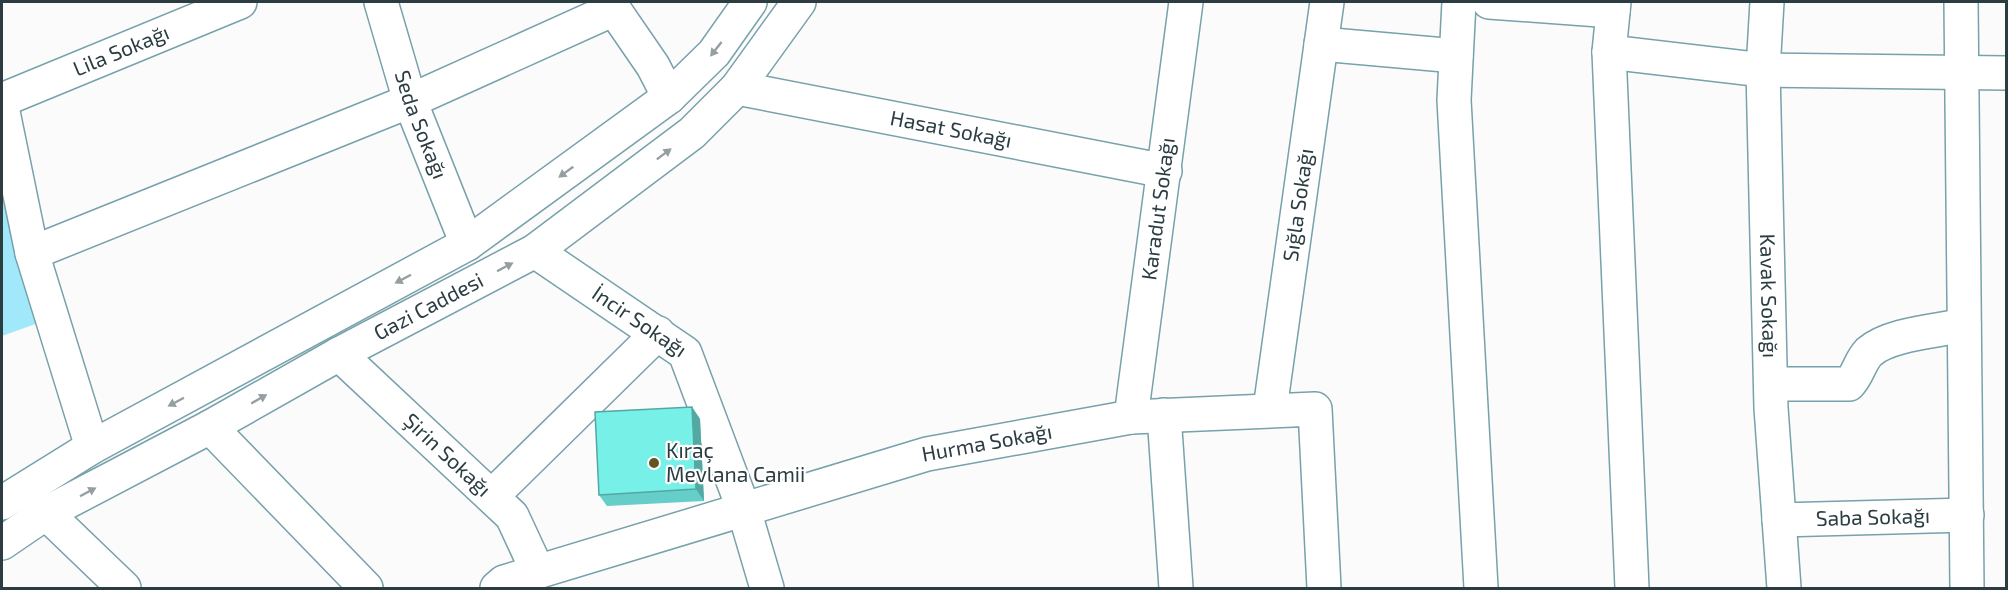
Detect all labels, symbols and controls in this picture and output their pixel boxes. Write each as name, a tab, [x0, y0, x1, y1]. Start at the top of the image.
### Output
street label: Lila Sokağı	[69, 19, 172, 80]
one-way arrow	[710, 41, 723, 57]
street label: Seda Sokağı	[391, 67, 454, 182]
street label: Hasat Sokağı	[888, 104, 1014, 152]
street label: Karadut Sokağı	[1135, 136, 1179, 281]
street label: Sığla Sokağı	[1277, 147, 1317, 263]
one-way arrow	[656, 149, 671, 161]
one-way arrow	[559, 166, 575, 178]
street label: Kavak Sokağı	[1756, 233, 1784, 358]
one-way arrow	[497, 262, 514, 272]
street label: Gazi Caddesi	[369, 267, 487, 345]
one-way arrow	[395, 274, 412, 284]
street label: İncir Sokağı	[588, 280, 692, 362]
one-way arrow	[251, 394, 268, 404]
one-way arrow	[168, 397, 185, 407]
street label: Şirin Sokağı	[398, 407, 497, 501]
street label: Hurma Sokağı	[919, 418, 1054, 466]
place label: Kıraç Mevlana Camii	[666, 437, 805, 486]
marker: Kıraç Mevlana Camii	[647, 456, 661, 470]
one-way arrow	[79, 487, 97, 497]
street label: Saba Sokağı	[1815, 502, 1930, 530]

